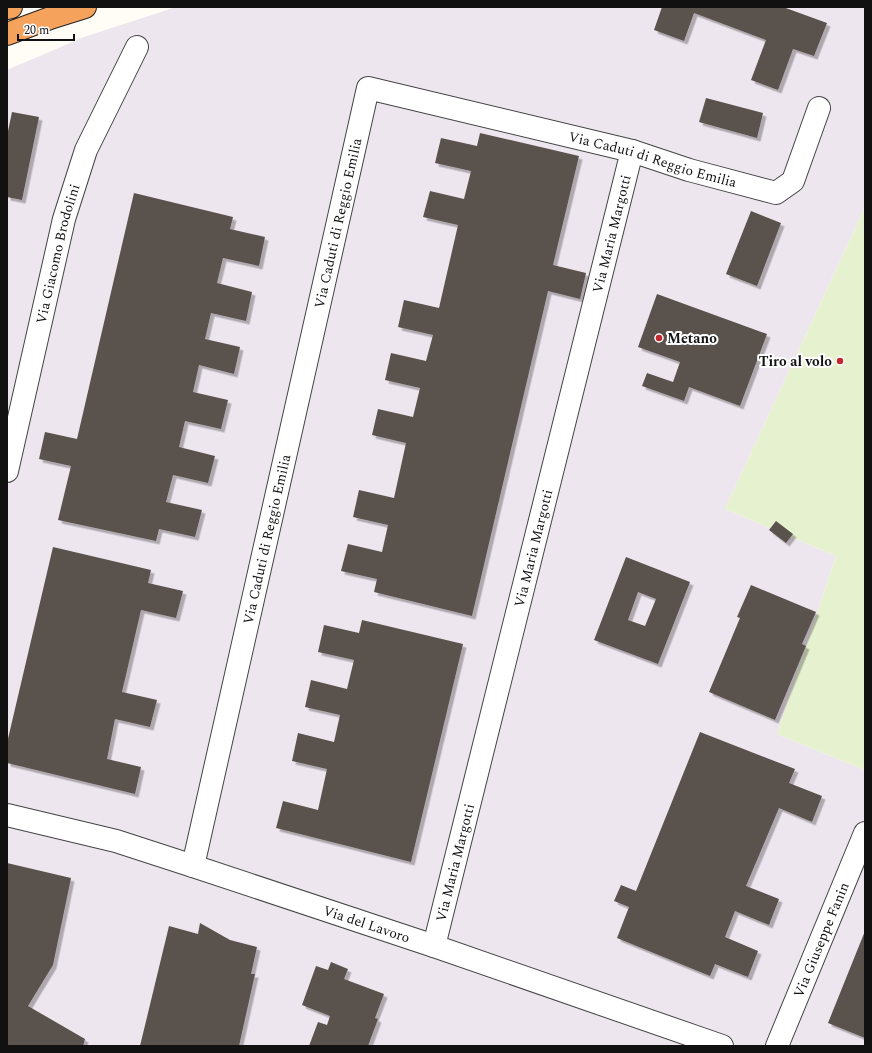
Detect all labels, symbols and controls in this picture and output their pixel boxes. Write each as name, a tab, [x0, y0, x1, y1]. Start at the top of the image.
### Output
scale bar	[18, 16, 74, 42]
text: 20 m	[24, 21, 49, 40]
street label: Via Caduti di Reggio Emilia	[567, 126, 739, 193]
street label: Via Caduti di Reggio Emilia	[308, 136, 367, 310]
street label: Via Maria Margotti	[587, 173, 636, 295]
street label: Via Giacomo Brodolini	[30, 181, 85, 326]
place label: Metano	[667, 328, 717, 349]
marker: Metano	[654, 333, 664, 343]
place label: Tiro al volo	[759, 351, 832, 372]
marker: Tiro al volo	[835, 356, 845, 366]
street label: Via Caduti di Reggio Emilia	[237, 452, 296, 626]
street label: Via Maria Margotti	[508, 487, 558, 609]
street label: Via Maria Margotti	[430, 801, 480, 924]
street label: Via Giuseppe Fanin	[788, 879, 854, 1001]
street label: Via del Lavoro	[320, 899, 413, 948]

